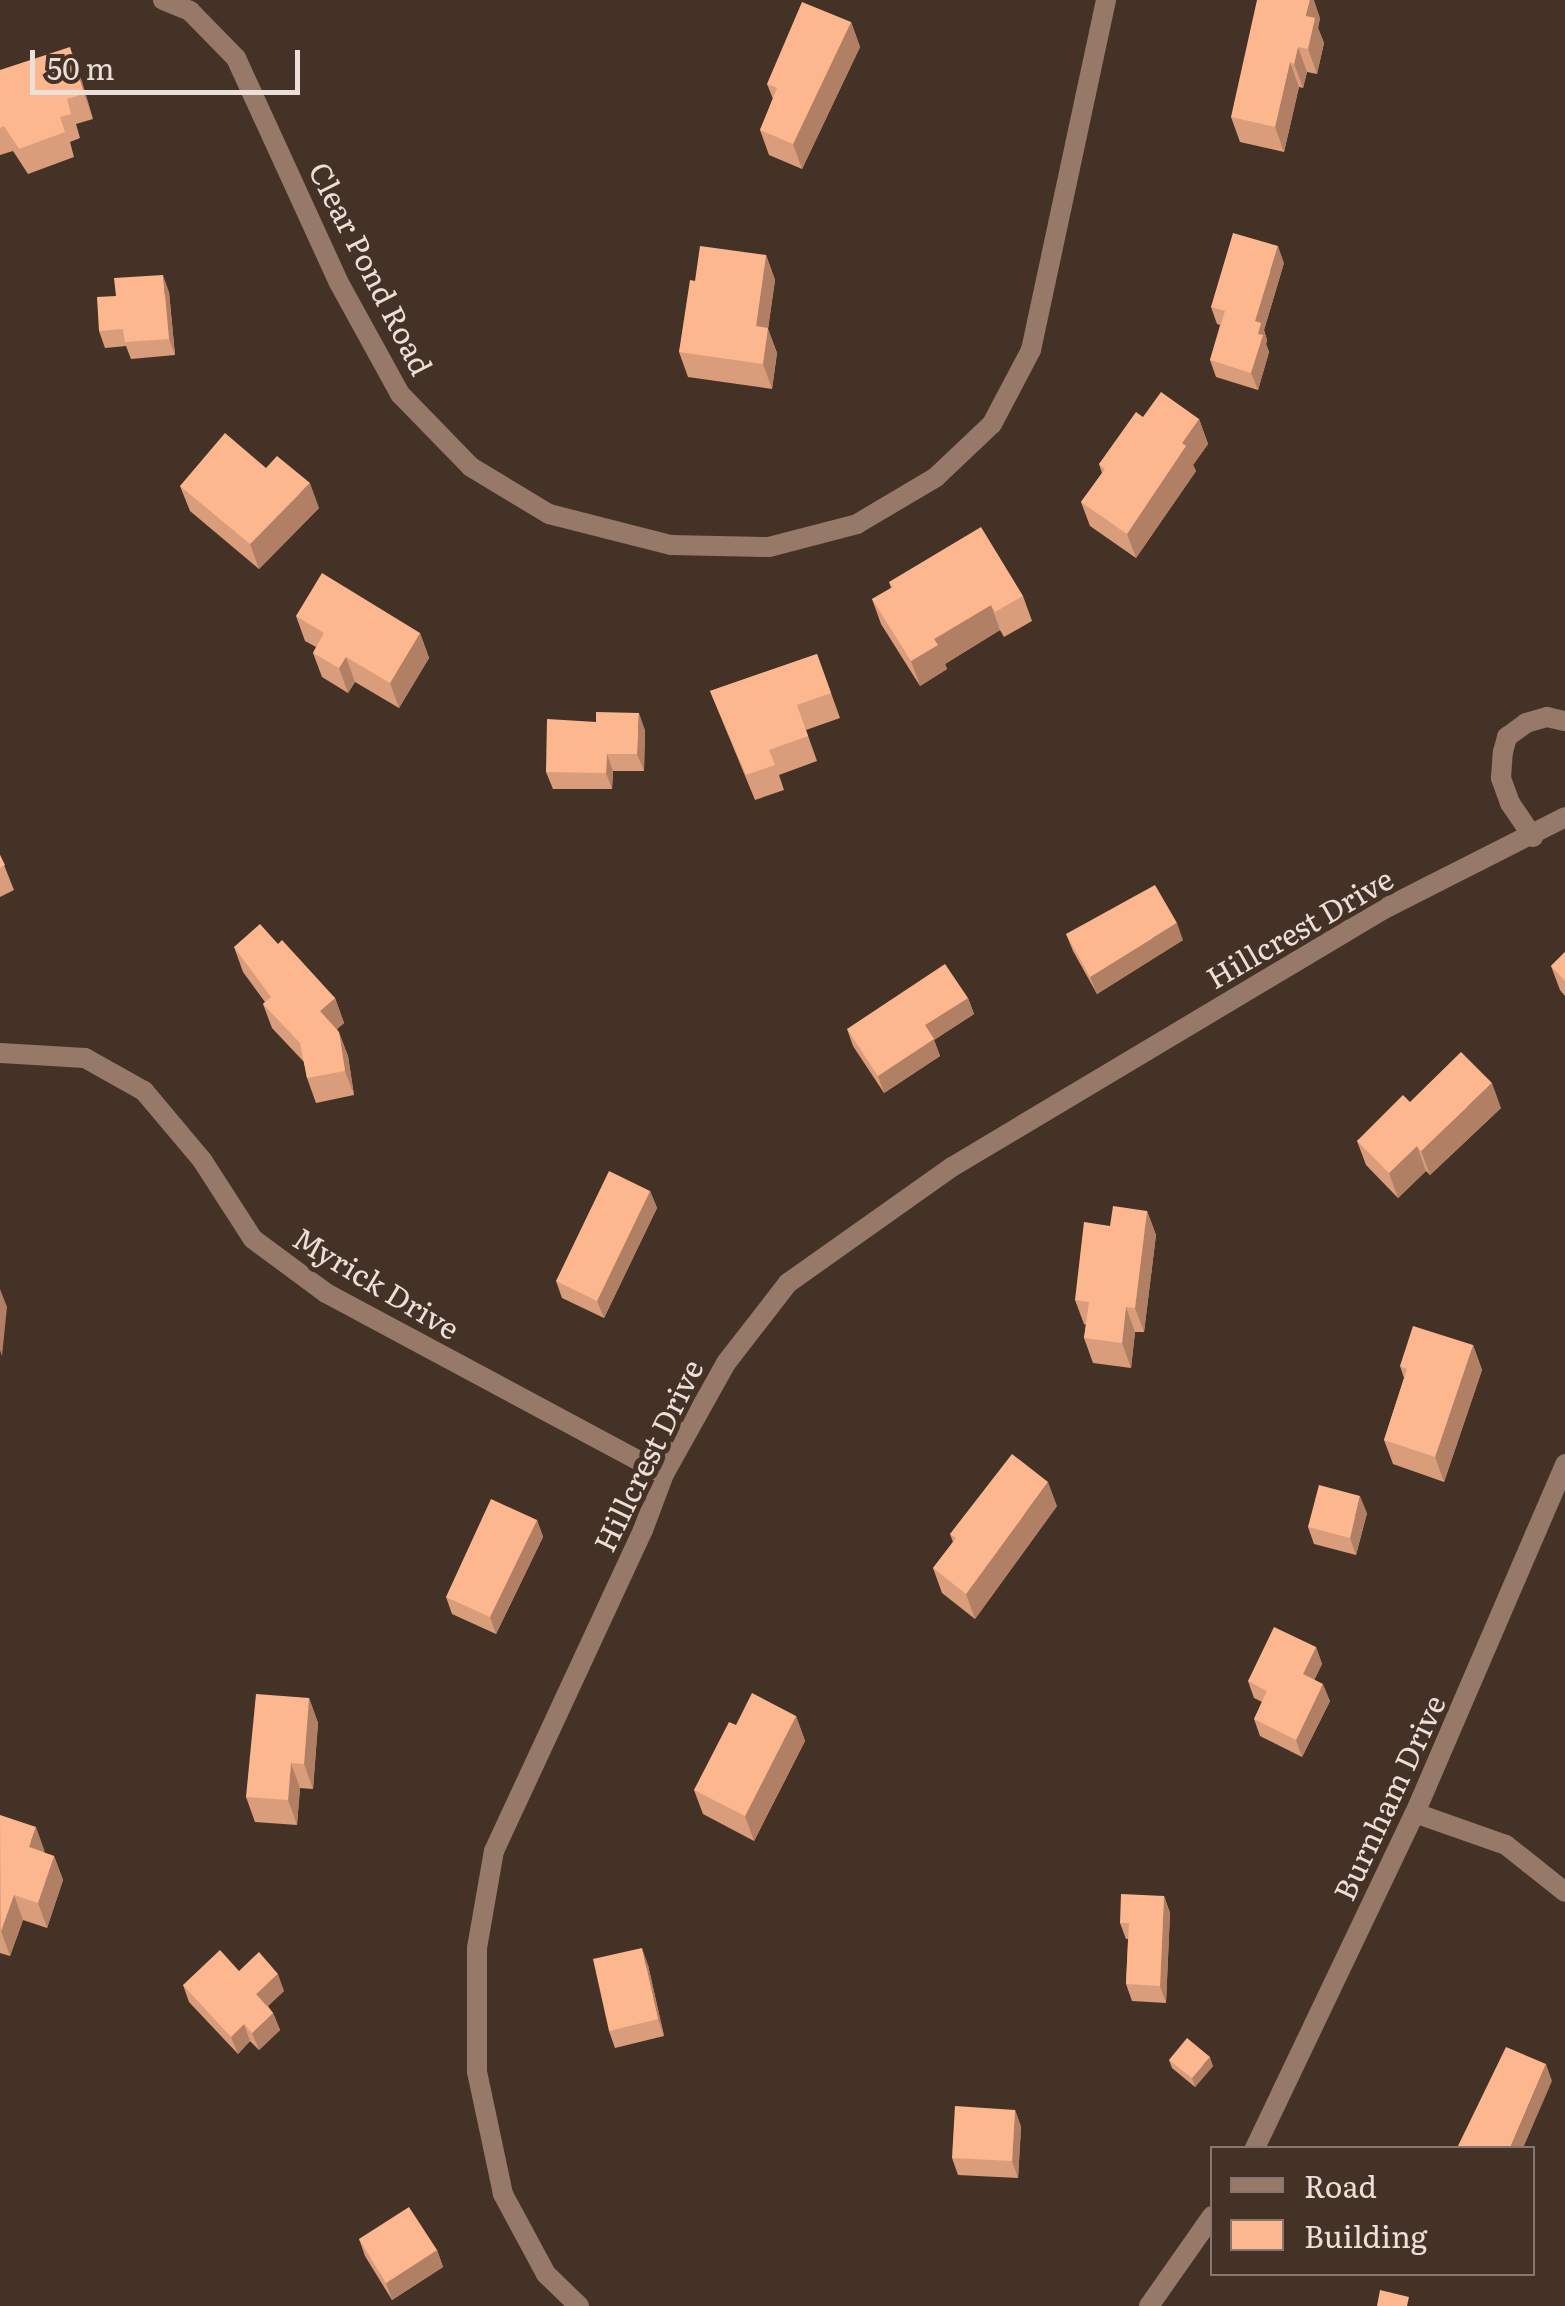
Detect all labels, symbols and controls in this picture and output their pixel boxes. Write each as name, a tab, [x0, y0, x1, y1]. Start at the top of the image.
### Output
scale bar	[35, 30, 305, 92]
text: 50 m	[47, 45, 115, 89]
street label: Clear Pond Road	[303, 155, 441, 381]
street label: Hillcrest Drive	[1199, 859, 1399, 995]
street label: Myrick Drive	[288, 1218, 466, 1346]
street label: Hillcrest Drive	[585, 1353, 709, 1557]
street label: Burnham Drive	[1325, 1689, 1451, 1905]
legend	[1210, 2146, 1535, 2276]
text: Road	[1304, 2163, 1377, 2207]
text: Building	[1304, 2213, 1428, 2257]

